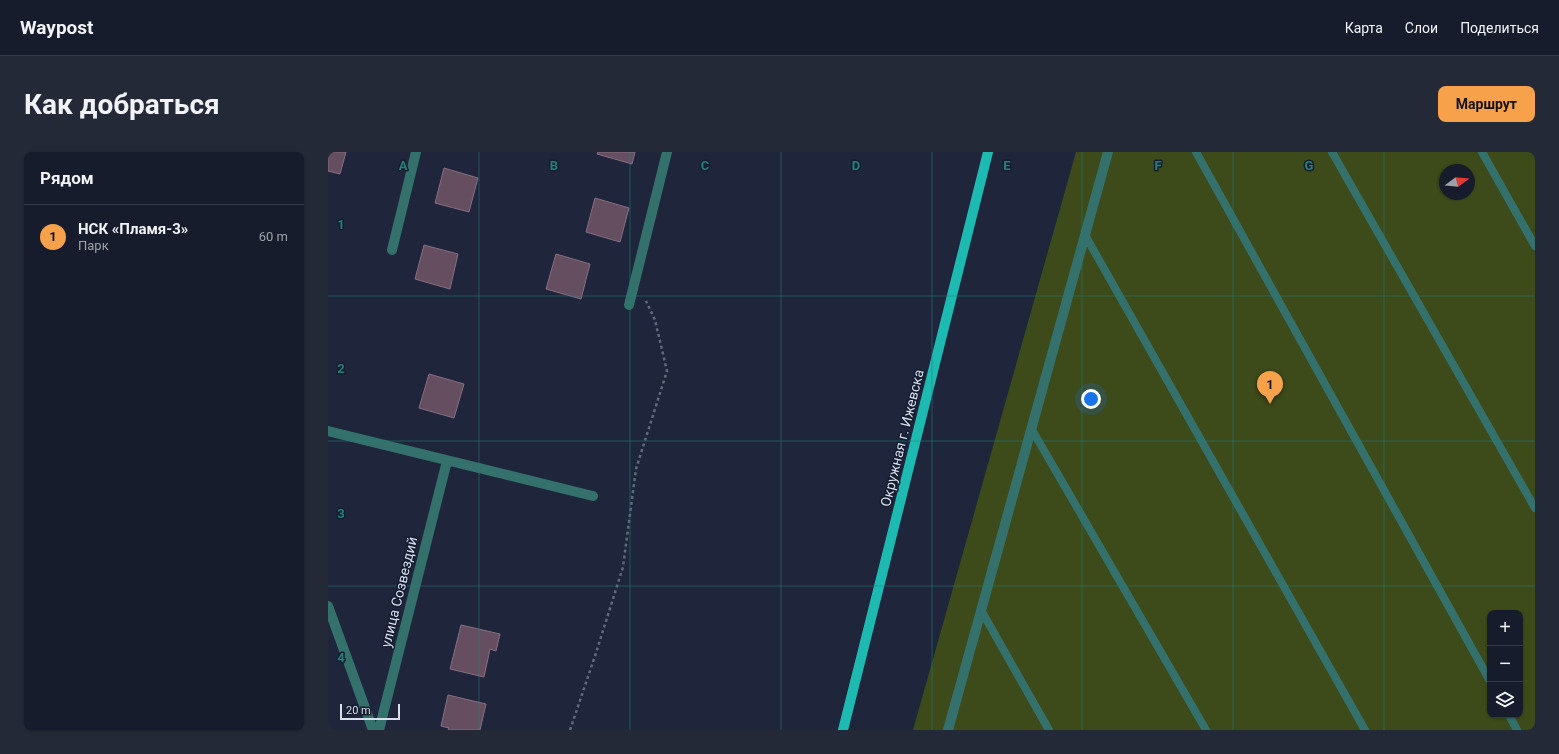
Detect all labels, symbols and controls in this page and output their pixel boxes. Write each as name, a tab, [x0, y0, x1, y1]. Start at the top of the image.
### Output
text: Waypost	[20, 16, 94, 39]
text: Карта	[1345, 20, 1383, 36]
text: Слои	[1405, 20, 1438, 36]
text: Поделиться	[1460, 20, 1539, 36]
button: Маршрут	[1438, 86, 1535, 122]
text: Как добраться	[24, 88, 220, 121]
text: A	[399, 158, 408, 173]
text: B	[550, 158, 558, 173]
text: C	[701, 158, 710, 173]
text: D	[852, 158, 860, 173]
text: E	[1003, 158, 1011, 173]
text: F	[1154, 158, 1162, 173]
text: G	[1305, 158, 1314, 173]
north arrow	[1439, 164, 1475, 200]
text: Рядом	[40, 168, 94, 188]
text: 1	[337, 217, 345, 232]
text: НСК «Пламя-3»	[78, 220, 188, 238]
text: 1	[49, 229, 57, 244]
text: 60 m	[259, 229, 288, 244]
text: Парк	[78, 238, 109, 253]
text: 2	[337, 361, 345, 376]
street label: Окружная г. Ижевска	[877, 368, 927, 508]
pin: 1	[1257, 371, 1283, 404]
your location	[1081, 389, 1101, 409]
text: 3	[337, 506, 345, 521]
street label: улица Созвездий	[378, 535, 420, 649]
map controls	[1487, 610, 1523, 718]
button: +	[1487, 610, 1523, 646]
button: −	[1487, 646, 1523, 682]
text: 4	[337, 650, 345, 665]
button: layers	[1487, 682, 1523, 718]
scale bar	[340, 702, 400, 721]
text: 20 m	[346, 704, 371, 717]

